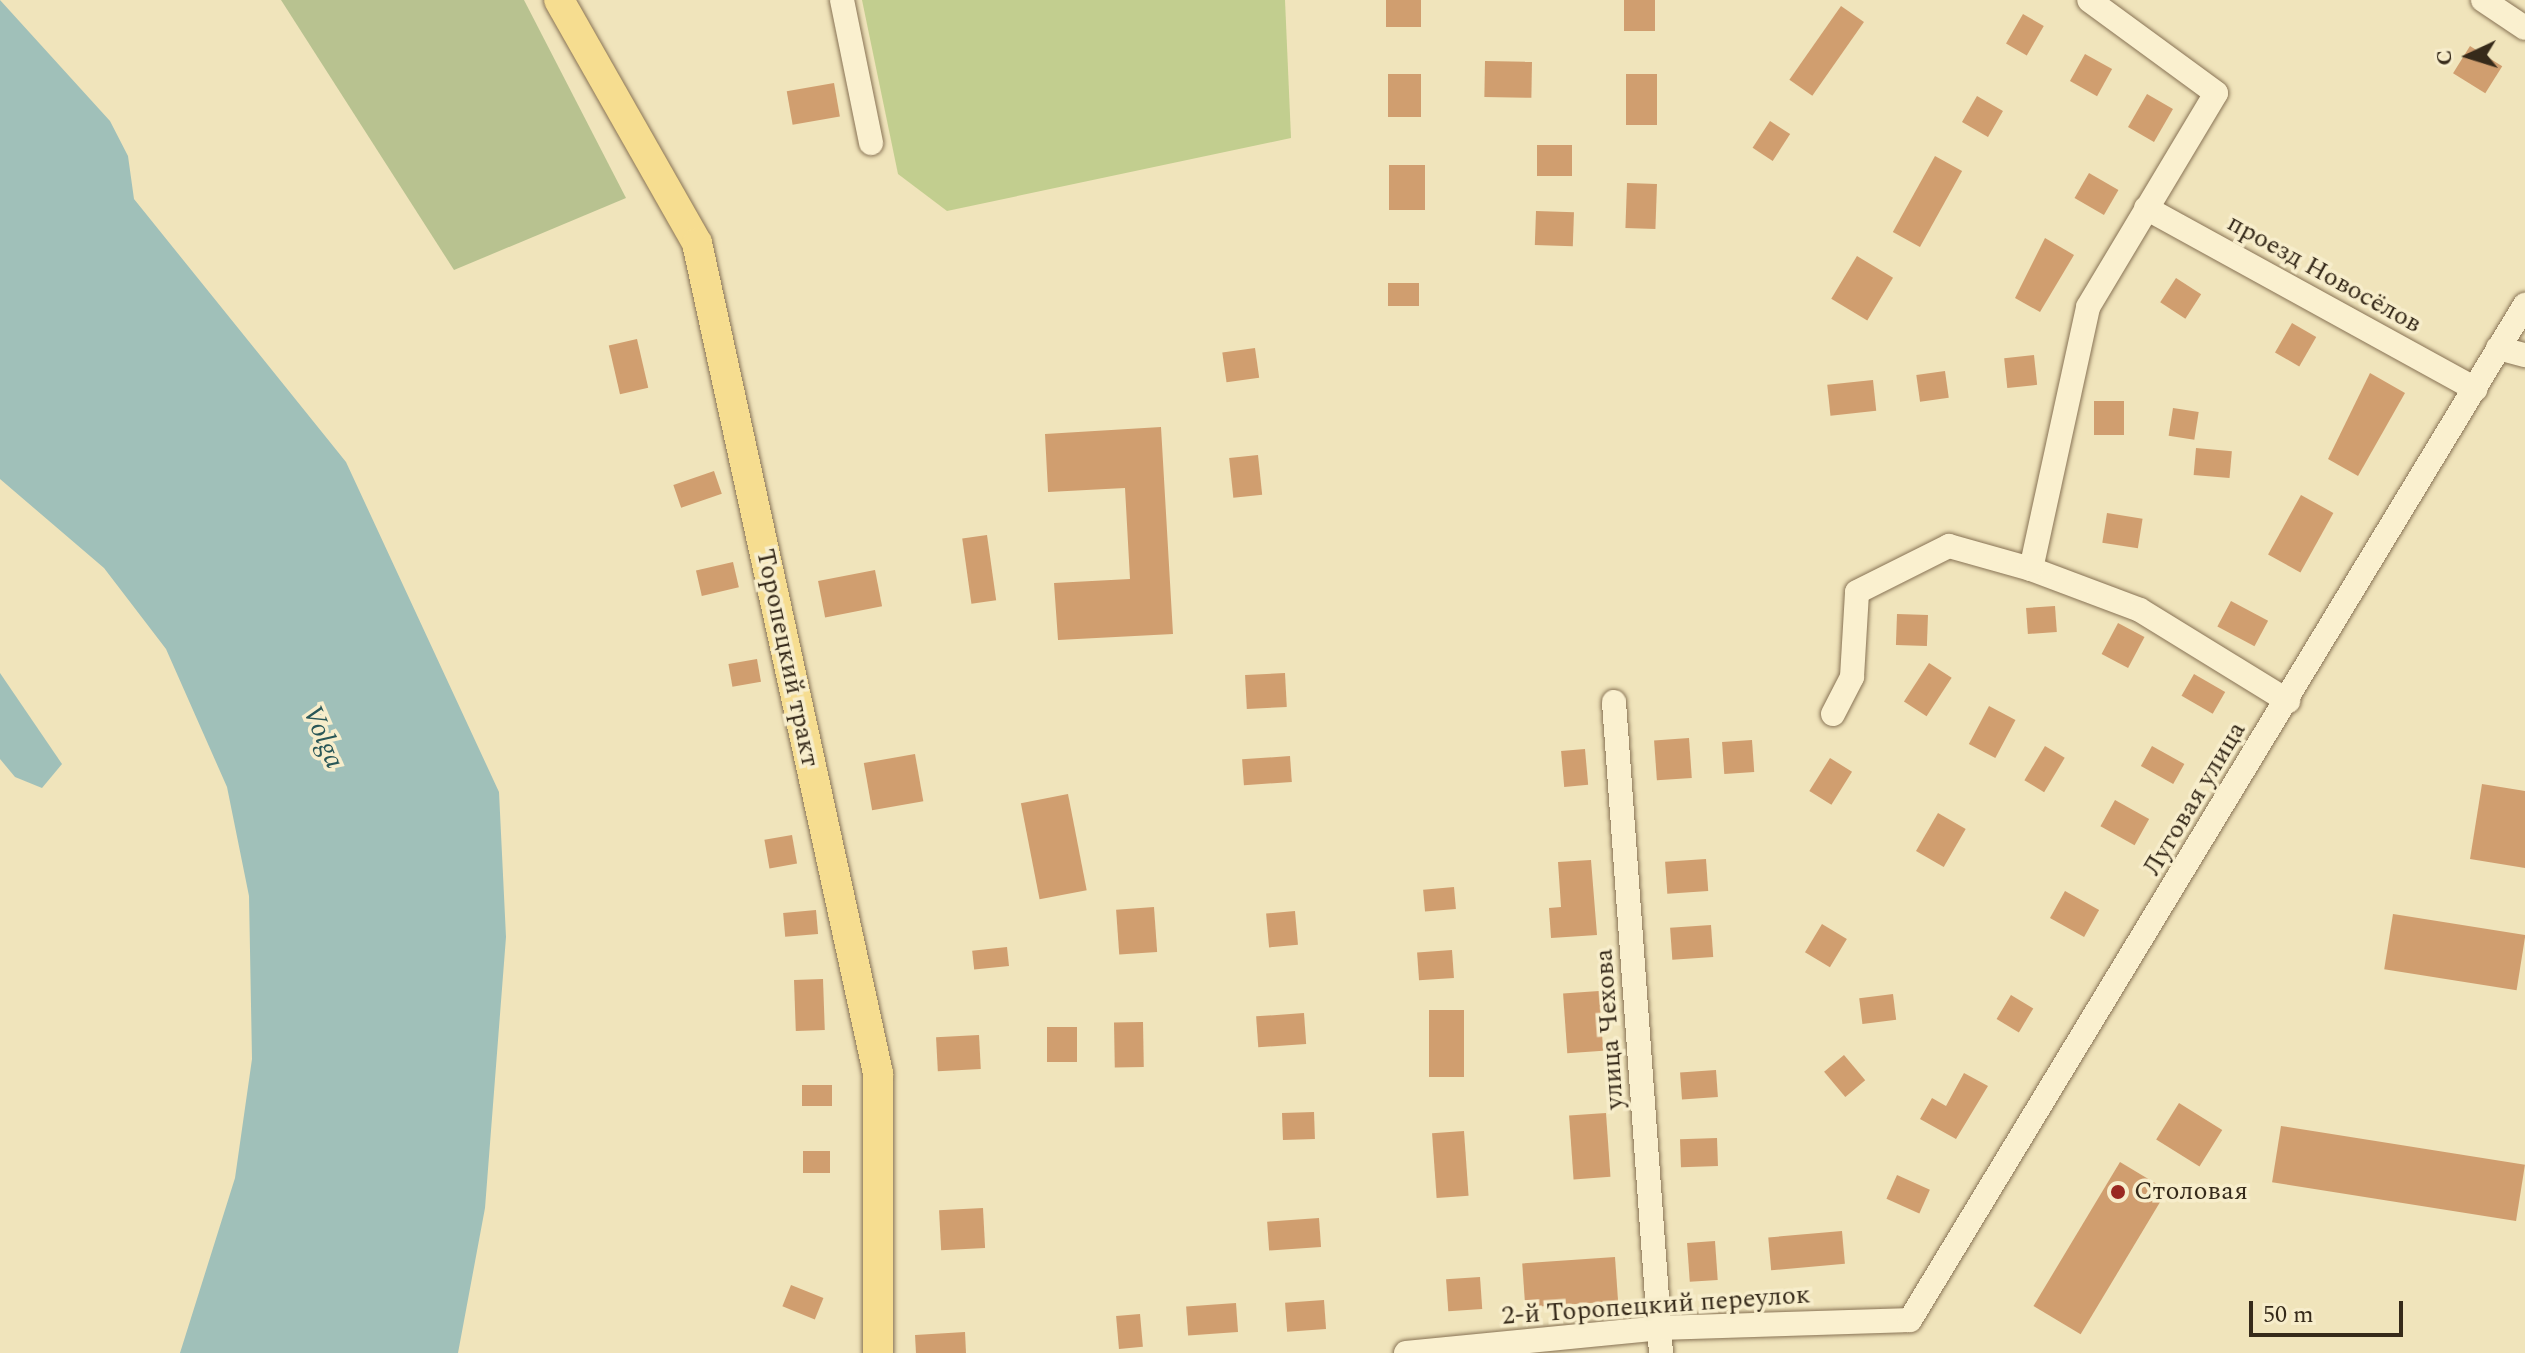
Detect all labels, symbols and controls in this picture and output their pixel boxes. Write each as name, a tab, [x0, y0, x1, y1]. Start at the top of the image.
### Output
north arrow	[2429, 16, 2509, 96]
text: С	[2428, 49, 2462, 67]
street label: проезд Новосёлов	[2222, 208, 2426, 340]
street label: Торопецкий тракт	[749, 546, 825, 770]
water label: Volga	[295, 700, 351, 774]
street label: Луговая улица	[2137, 716, 2253, 882]
street label: улица Чехова	[1589, 948, 1631, 1110]
place label: Столовая	[2134, 1176, 2248, 1208]
marker: Столовая	[2109, 1183, 2127, 1201]
street label: 2-й Торопецкий переулок	[1501, 1280, 1811, 1332]
scale bar	[2253, 1285, 2407, 1335]
text: 50 m	[2263, 1297, 2314, 1333]

